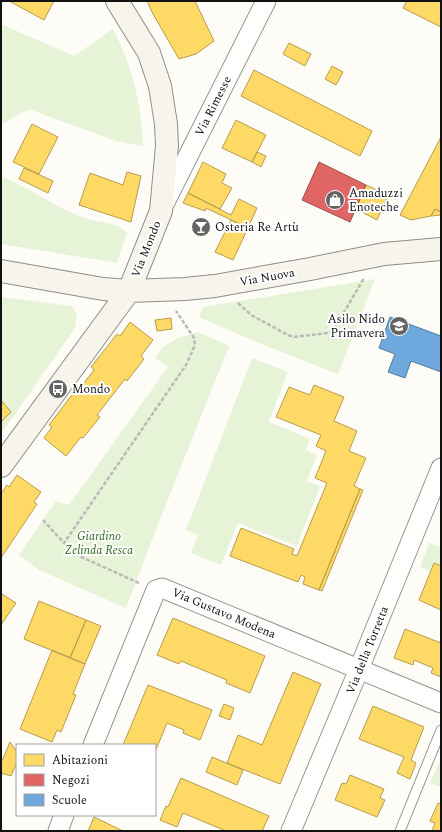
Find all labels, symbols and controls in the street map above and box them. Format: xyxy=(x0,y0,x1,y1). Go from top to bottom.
street label: Via Rimesse xyxy=(190,73,237,140)
place label: Amaduzzi Enoteche xyxy=(349,184,403,217)
shop icon: Amaduzzi Enoteche xyxy=(324,189,346,211)
bar icon: Osteria Re Artù xyxy=(190,216,212,238)
street label: Via Mondo xyxy=(126,218,166,280)
place label: Osteria Re Artù xyxy=(215,218,299,237)
street label: Via Nuova xyxy=(238,263,296,292)
place label: Asilo Nido Primavera xyxy=(328,310,385,343)
school or university icon: Asilo Nido Primavera xyxy=(388,315,410,337)
bus stop icon: Mondo xyxy=(47,378,69,400)
place label: Mondo xyxy=(72,380,110,399)
park label: Giardino Zelinda Resca xyxy=(65,527,133,560)
street label: Via Gustavo Modena xyxy=(169,583,279,644)
street label: Via della Torretta xyxy=(341,603,394,697)
legend xyxy=(16,744,156,816)
text: Abitazioni xyxy=(52,751,108,770)
text: Negozi xyxy=(52,771,90,790)
text: Scuole xyxy=(52,791,87,810)

